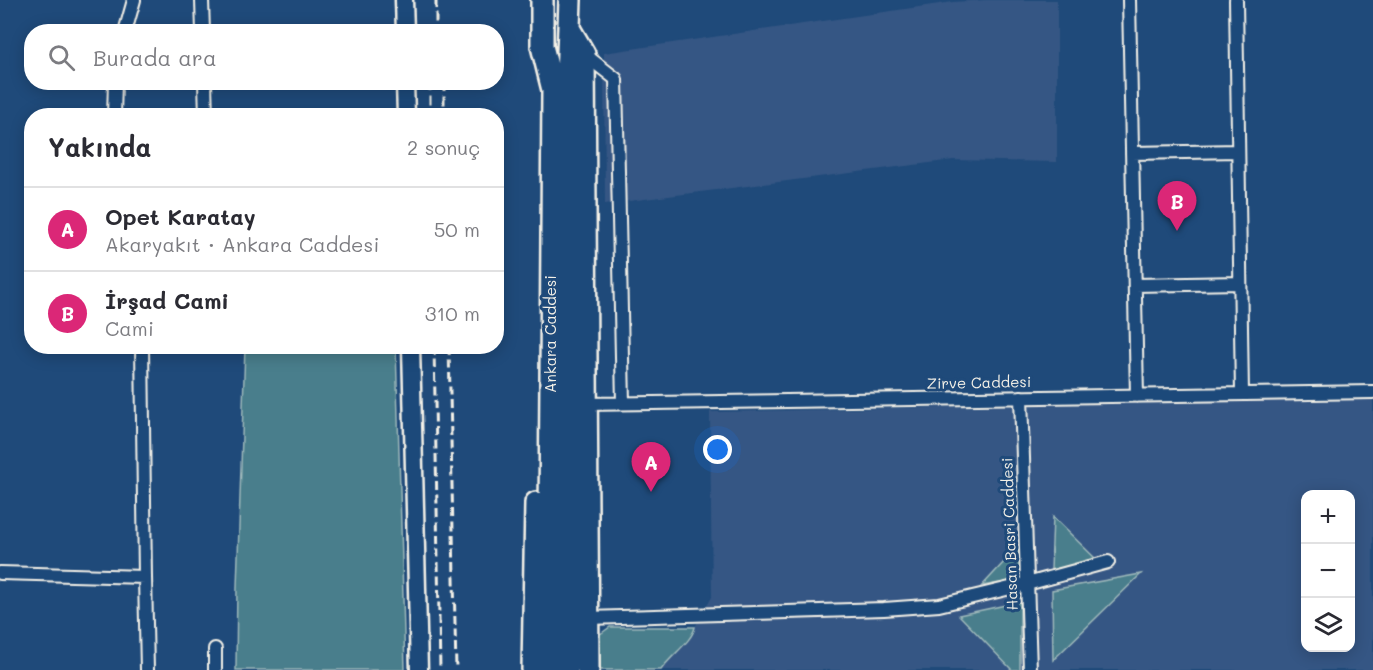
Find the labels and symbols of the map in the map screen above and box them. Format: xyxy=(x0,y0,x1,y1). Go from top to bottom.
pin: B xyxy=(1158,182,1196,231)
street label: Ankara Caddesi xyxy=(540,275,560,393)
street label: Zirve Caddesi xyxy=(927,371,1031,393)
your location xyxy=(703,435,732,464)
pin: A xyxy=(632,442,670,492)
street label: Hasan Basri Caddesi xyxy=(996,457,1022,611)

